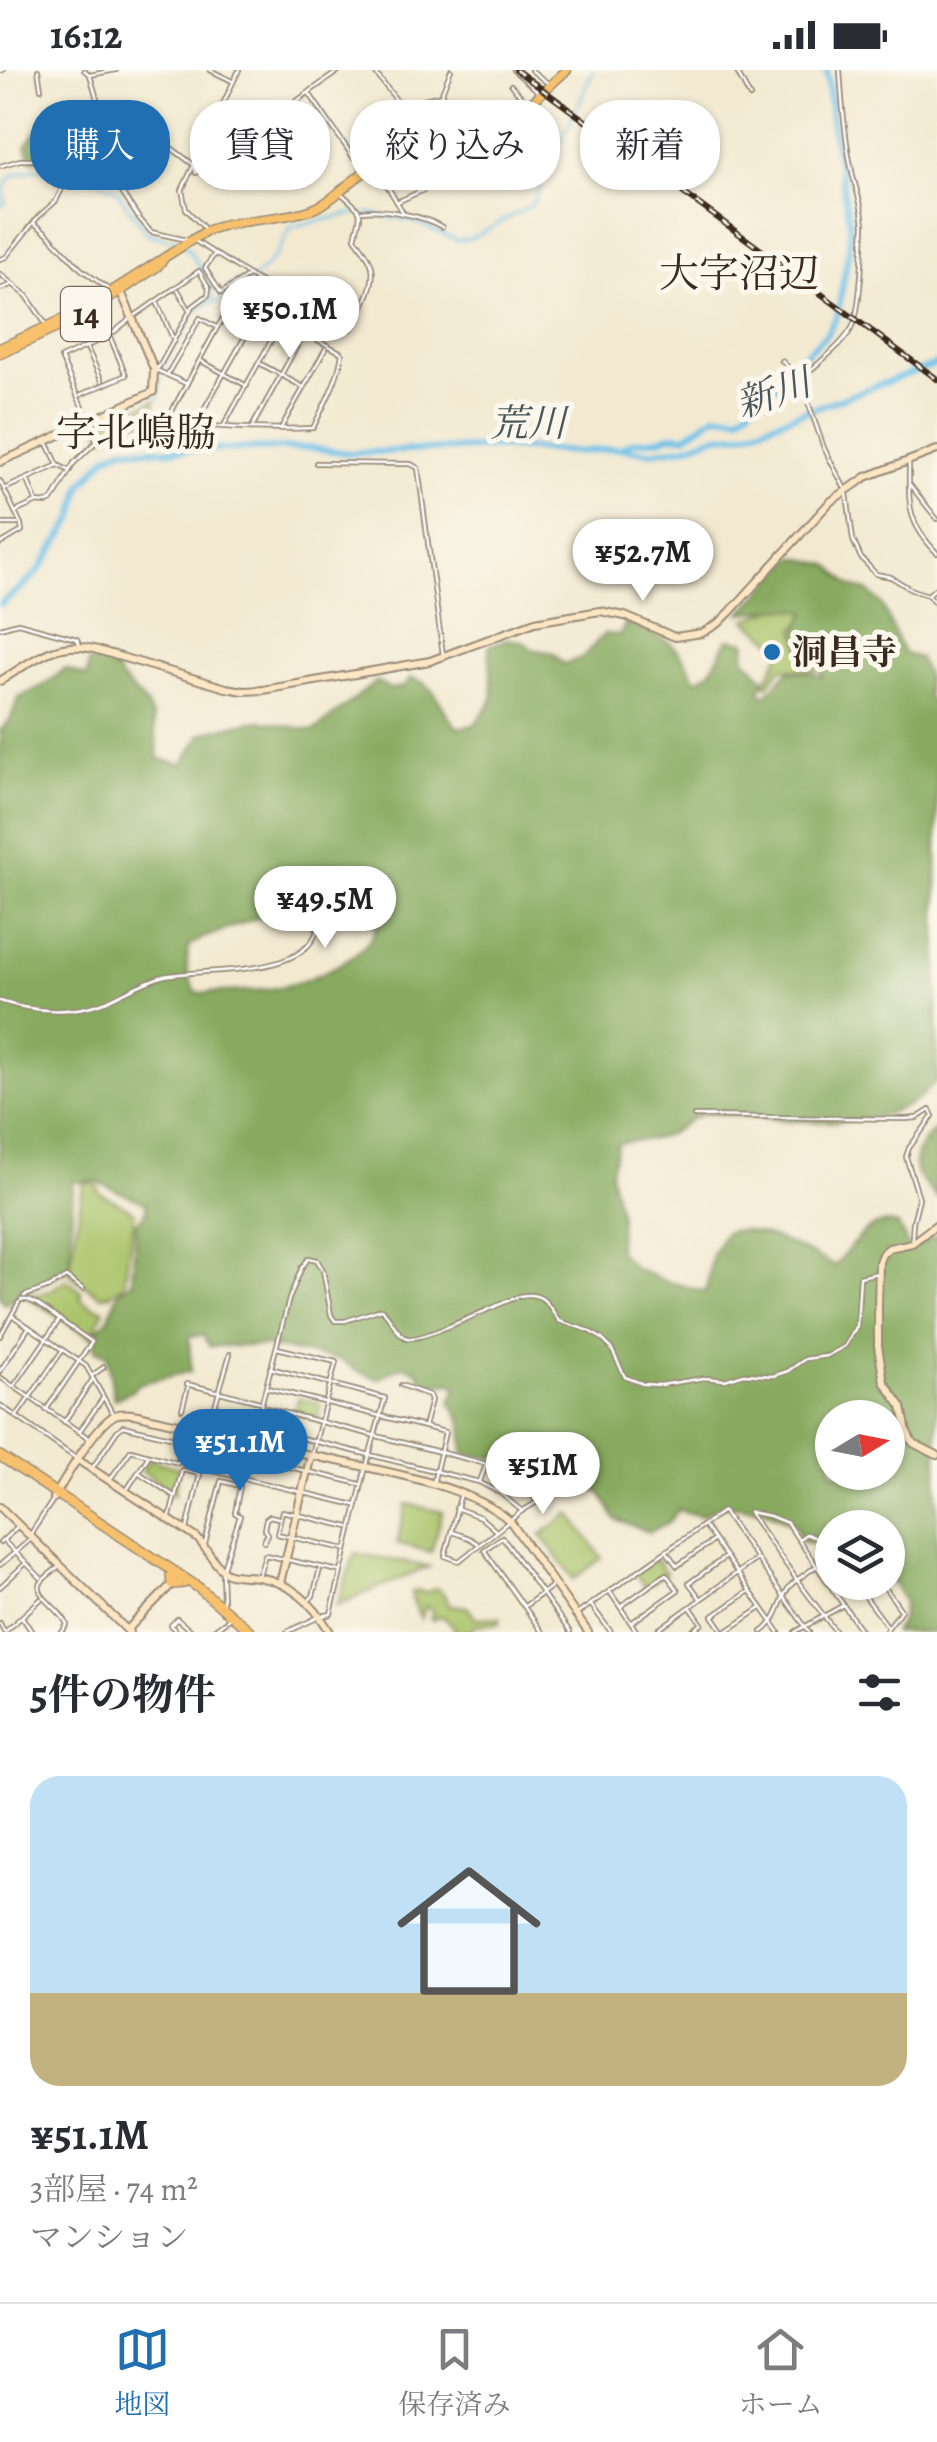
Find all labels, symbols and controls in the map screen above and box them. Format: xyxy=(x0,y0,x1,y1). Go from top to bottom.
text: 16:12 xyxy=(50,9,122,61)
chip: 購入 xyxy=(30,100,170,190)
chip: 賃貸 xyxy=(190,100,330,190)
chip: 絞り込み xyxy=(350,100,560,190)
chip: 新着 xyxy=(580,100,720,190)
district label: 大字沼辺 xyxy=(659,246,819,301)
pin: ¥50.1M xyxy=(209,276,371,361)
text: ¥50.1M xyxy=(242,286,338,330)
road number: 14 xyxy=(61,287,111,341)
water label: 新川 xyxy=(729,355,821,430)
water label: 荒川 xyxy=(490,397,570,449)
district label: 字北嶋脇 xyxy=(56,405,216,460)
pin: ¥52.7M xyxy=(562,519,724,604)
text: ¥52.7M xyxy=(595,529,691,573)
place label: 洞昌寺 xyxy=(792,628,897,676)
marker: 洞昌寺 xyxy=(761,641,783,663)
pin: ¥49.5M xyxy=(244,866,406,951)
text: ¥49.5M xyxy=(276,876,374,920)
north arrow xyxy=(815,1400,905,1490)
map controls xyxy=(815,1400,905,1600)
pin: ¥51.1M xyxy=(159,1409,321,1494)
text: ¥51.1M xyxy=(195,1419,285,1463)
pin: ¥51M xyxy=(484,1432,602,1517)
text: ¥51M xyxy=(508,1442,578,1486)
button: layers xyxy=(815,1510,905,1600)
icon: filters xyxy=(852,1665,907,1720)
text: 5件の物件 xyxy=(30,1666,216,1723)
icon: home xyxy=(379,1841,559,2021)
text: ¥51.1M xyxy=(30,2106,149,2163)
text: 3部屋 · 74 m² xyxy=(30,2167,198,2211)
text: マンション xyxy=(30,2215,189,2259)
tab: 地図 xyxy=(114,2322,170,2424)
tab: 保存済み xyxy=(398,2322,511,2424)
tab: ホーム xyxy=(739,2322,823,2424)

